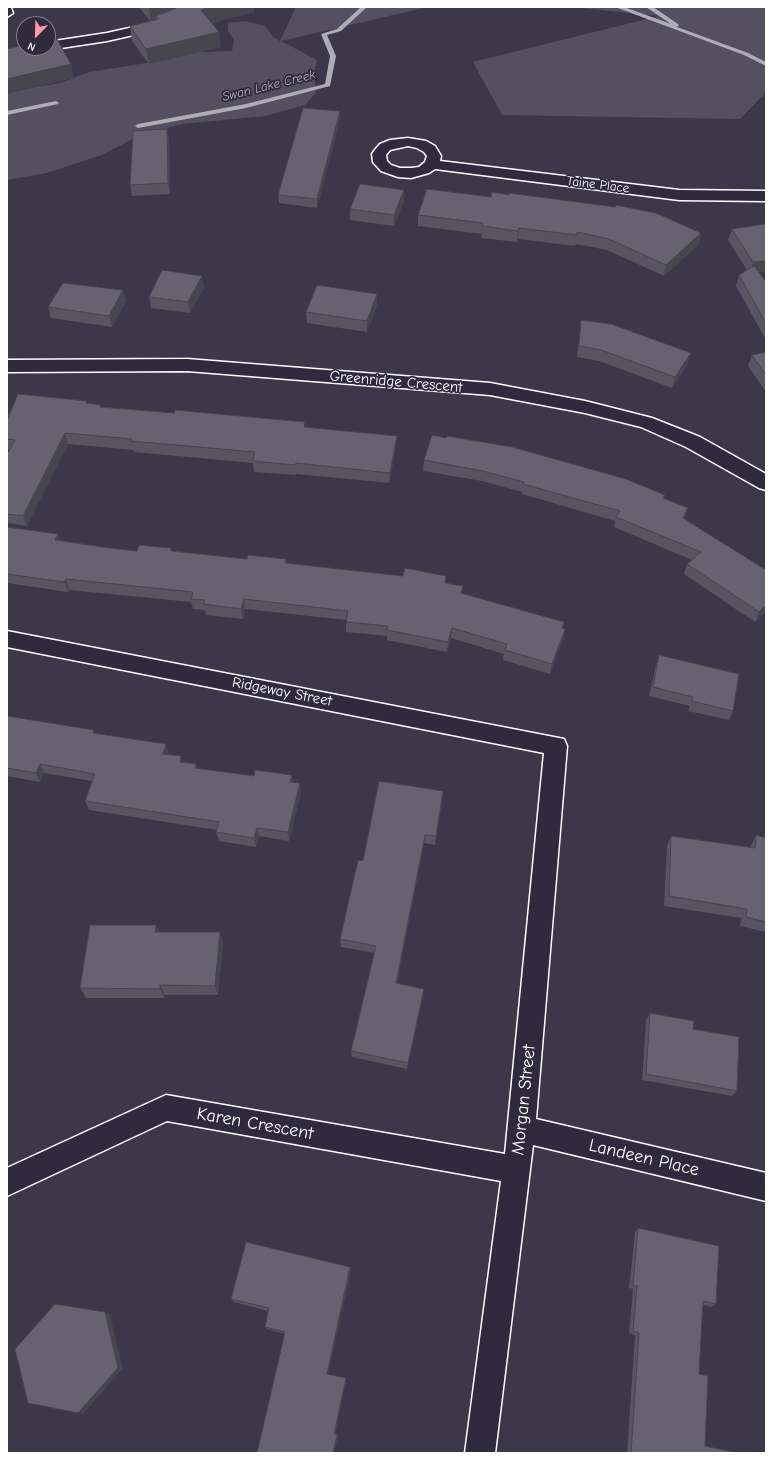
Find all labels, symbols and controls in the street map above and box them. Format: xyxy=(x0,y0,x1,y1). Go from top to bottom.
north arrow xyxy=(16,16,56,56)
text: N xyxy=(26,39,37,54)
water label: Swan Lake Creek xyxy=(221,67,317,105)
street label: Taine Place xyxy=(566,173,630,197)
street label: Greenridge Crescent xyxy=(329,367,463,397)
street label: Ridgeway Street xyxy=(230,673,334,711)
street label: Morgan Street xyxy=(507,1044,541,1156)
street label: Karen Crescent xyxy=(195,1103,315,1145)
street label: Landeen Place xyxy=(587,1135,701,1181)

